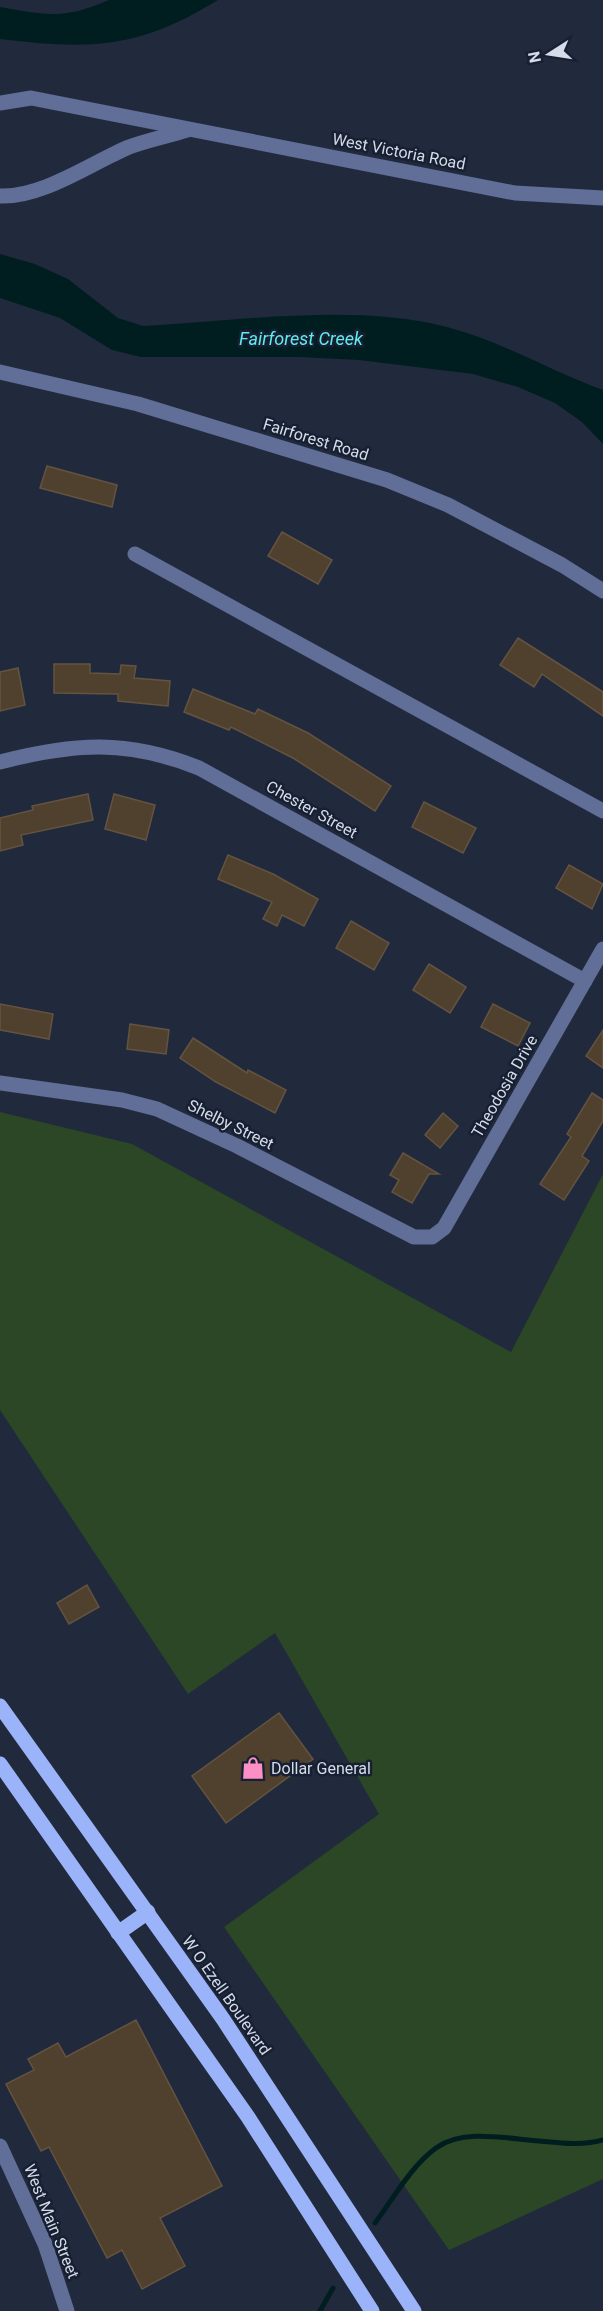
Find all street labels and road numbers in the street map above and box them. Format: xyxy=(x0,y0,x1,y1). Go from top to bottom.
street label: West Victoria Road xyxy=(331,129,467,174)
street label: Fairforest Road xyxy=(261,414,371,465)
street label: Chester Street xyxy=(263,777,361,842)
street label: Theodosia Drive xyxy=(467,1032,541,1141)
street label: Shelby Street xyxy=(185,1095,277,1153)
street label: W O Ezell Boulevard xyxy=(178,1932,275,2059)
street label: West Main Street xyxy=(20,2161,83,2281)

